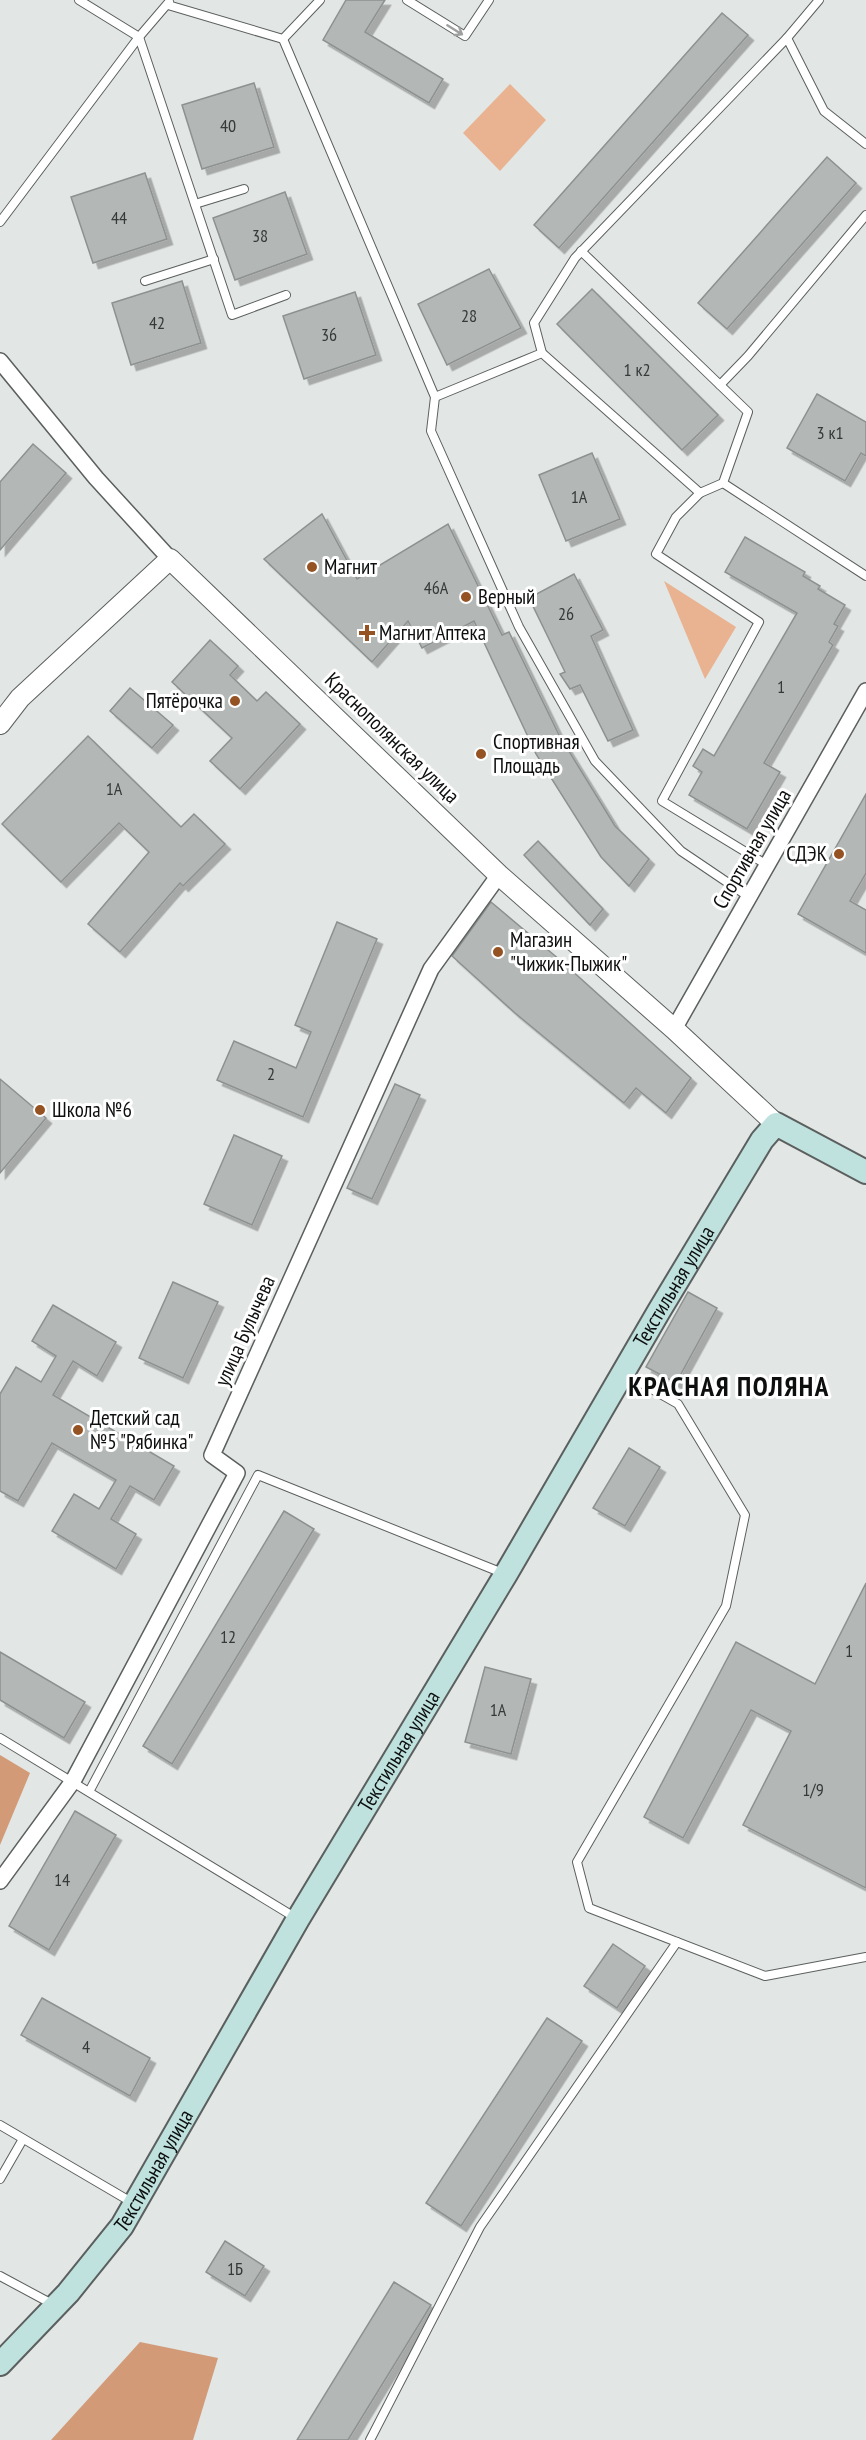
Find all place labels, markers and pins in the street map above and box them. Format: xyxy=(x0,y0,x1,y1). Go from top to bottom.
place label: Магнит xyxy=(324,553,377,580)
marker: Магнит xyxy=(305,560,319,574)
place label: Верный xyxy=(478,583,535,610)
marker: Верный xyxy=(459,590,473,604)
place label: Магнит Аптека xyxy=(379,619,486,646)
marker: Магнит Аптека xyxy=(360,626,374,640)
place label: Пятёрочка xyxy=(146,687,223,714)
marker: Пятёрочка xyxy=(228,694,242,708)
place label: Спортивная Площадь xyxy=(493,728,580,779)
marker: Спортивная Площадь xyxy=(474,747,488,761)
place label: СДЭК xyxy=(786,840,827,867)
marker: СДЭК xyxy=(832,847,846,861)
place label: Магазин "Чижик-Пыжик" xyxy=(510,926,627,977)
marker: Магазин "Чижик-Пыжик" xyxy=(491,945,505,959)
place label: Школа №6 xyxy=(52,1096,132,1123)
marker: Школа №6 xyxy=(33,1103,47,1117)
place label: Детский сад №5 "Рябинка" xyxy=(90,1404,194,1455)
marker: Детский сад №5 "Рябинка" xyxy=(71,1423,85,1437)

